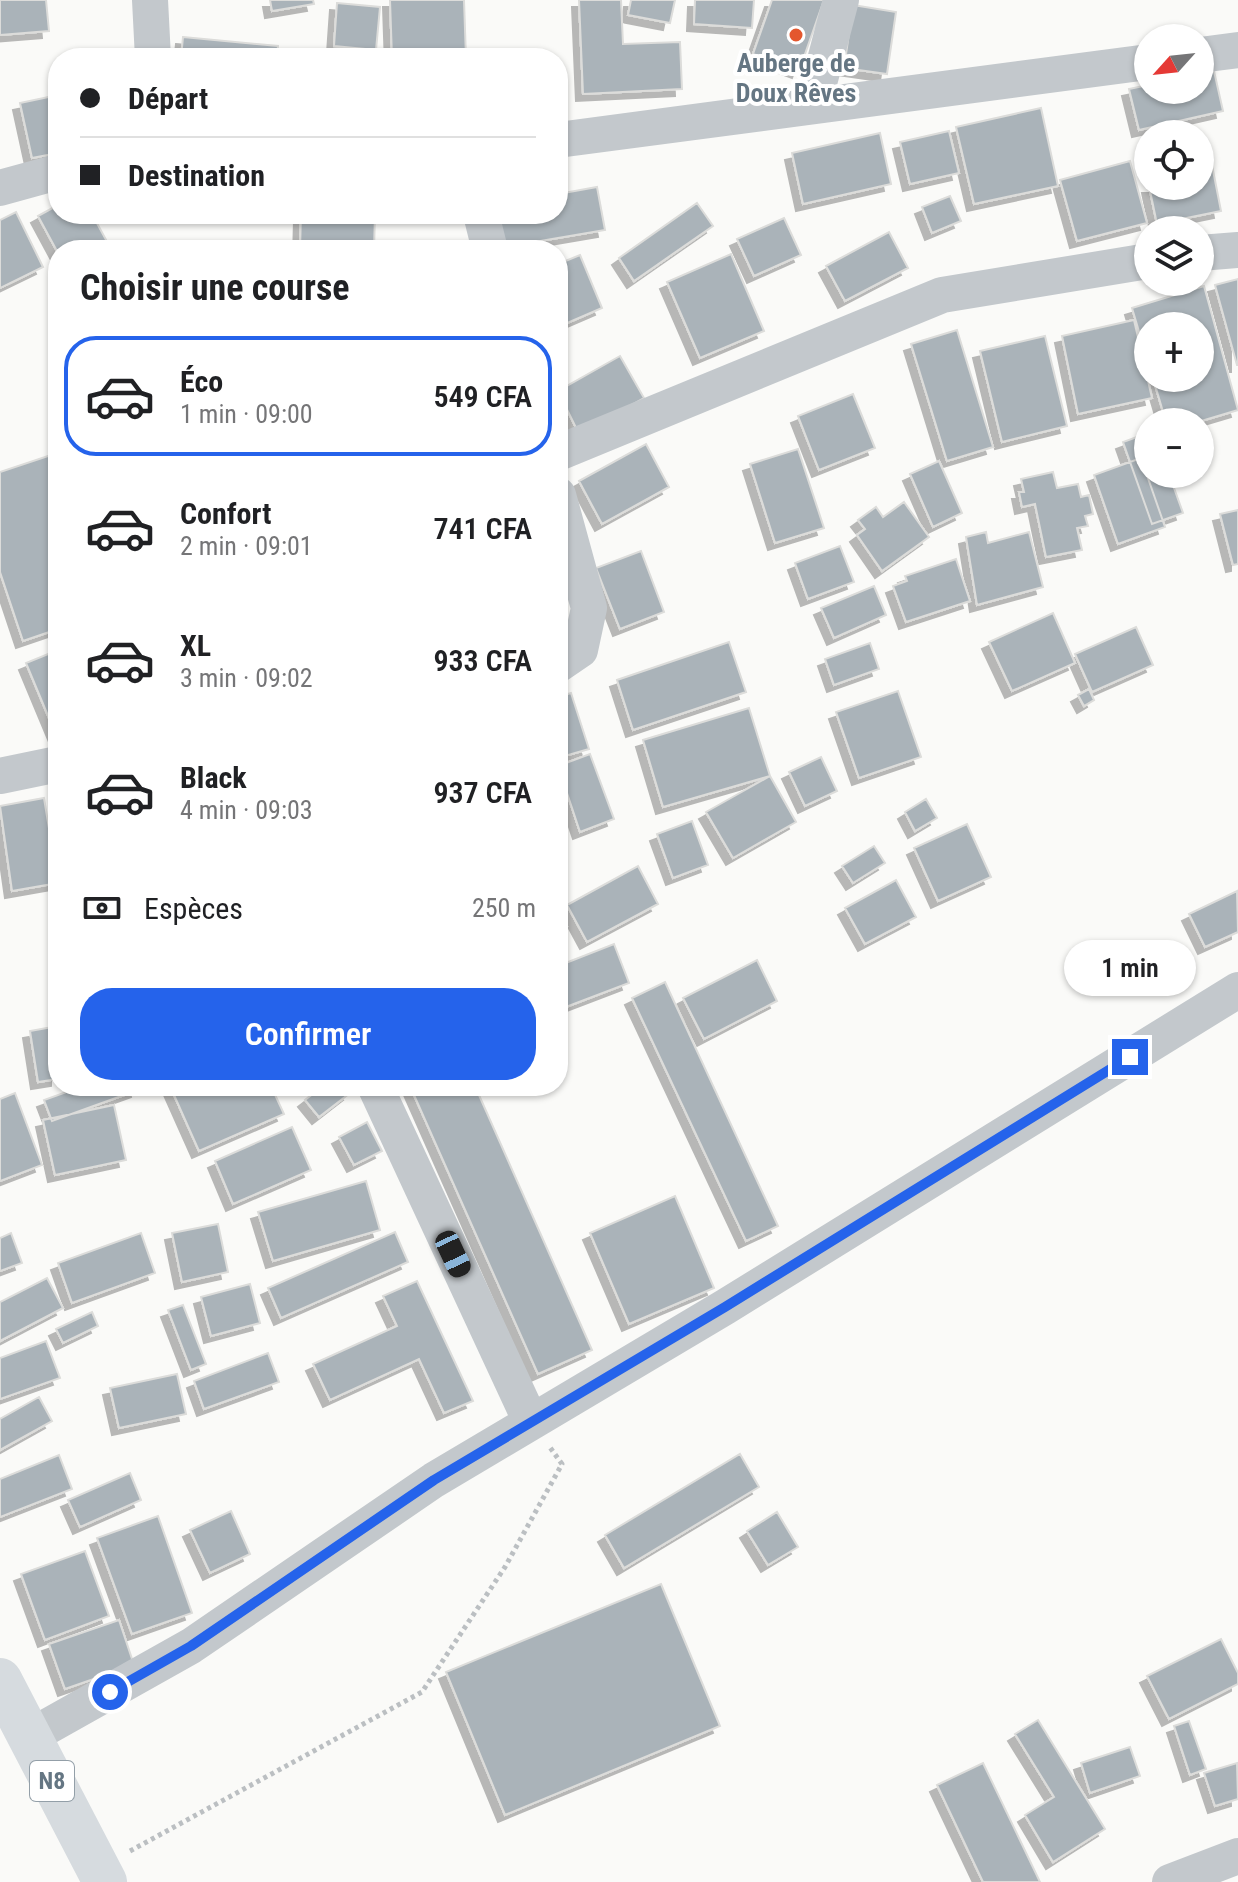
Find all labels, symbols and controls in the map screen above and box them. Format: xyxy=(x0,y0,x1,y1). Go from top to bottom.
north arrow xyxy=(1134,24,1214,104)
map controls xyxy=(1134,24,1214,488)
marker: Auberge de Doux Rêves xyxy=(787,26,805,44)
place label: Auberge de Doux Rêves xyxy=(736,48,856,108)
text: Départ xyxy=(128,81,208,116)
button: locate xyxy=(1134,120,1214,200)
text: Destination xyxy=(128,158,265,193)
button: layers xyxy=(1134,216,1214,296)
text: Choisir une course xyxy=(80,267,349,309)
button: + xyxy=(1134,312,1214,392)
icon: car xyxy=(84,360,156,432)
text: Éco xyxy=(180,364,223,399)
text: 549 CFA xyxy=(433,379,532,414)
text: 1 min · 09:00 xyxy=(180,399,313,429)
button: − xyxy=(1134,408,1214,488)
icon: car xyxy=(84,492,156,564)
text: Confort xyxy=(180,496,271,531)
text: 741 CFA xyxy=(433,511,532,546)
text: 2 min · 09:01 xyxy=(180,531,313,561)
icon: car xyxy=(84,624,156,696)
text: XL xyxy=(180,628,211,663)
text: 933 CFA xyxy=(433,643,532,678)
text: 3 min · 09:02 xyxy=(180,663,313,693)
icon: car xyxy=(84,756,156,828)
text: Black xyxy=(180,760,247,795)
text: 937 CFA xyxy=(433,775,532,810)
text: 4 min · 09:03 xyxy=(180,795,313,825)
icon: cash xyxy=(80,886,124,930)
text: Espèces xyxy=(144,891,243,926)
text: 250 m xyxy=(472,893,536,923)
callout: 1 min xyxy=(1064,941,1196,997)
text: 1 min xyxy=(1101,953,1159,983)
button: Confirmer xyxy=(80,988,536,1080)
route end xyxy=(1112,1039,1148,1075)
car xyxy=(432,1227,474,1281)
route start xyxy=(92,1674,128,1710)
road number: N8 xyxy=(30,1761,74,1801)

